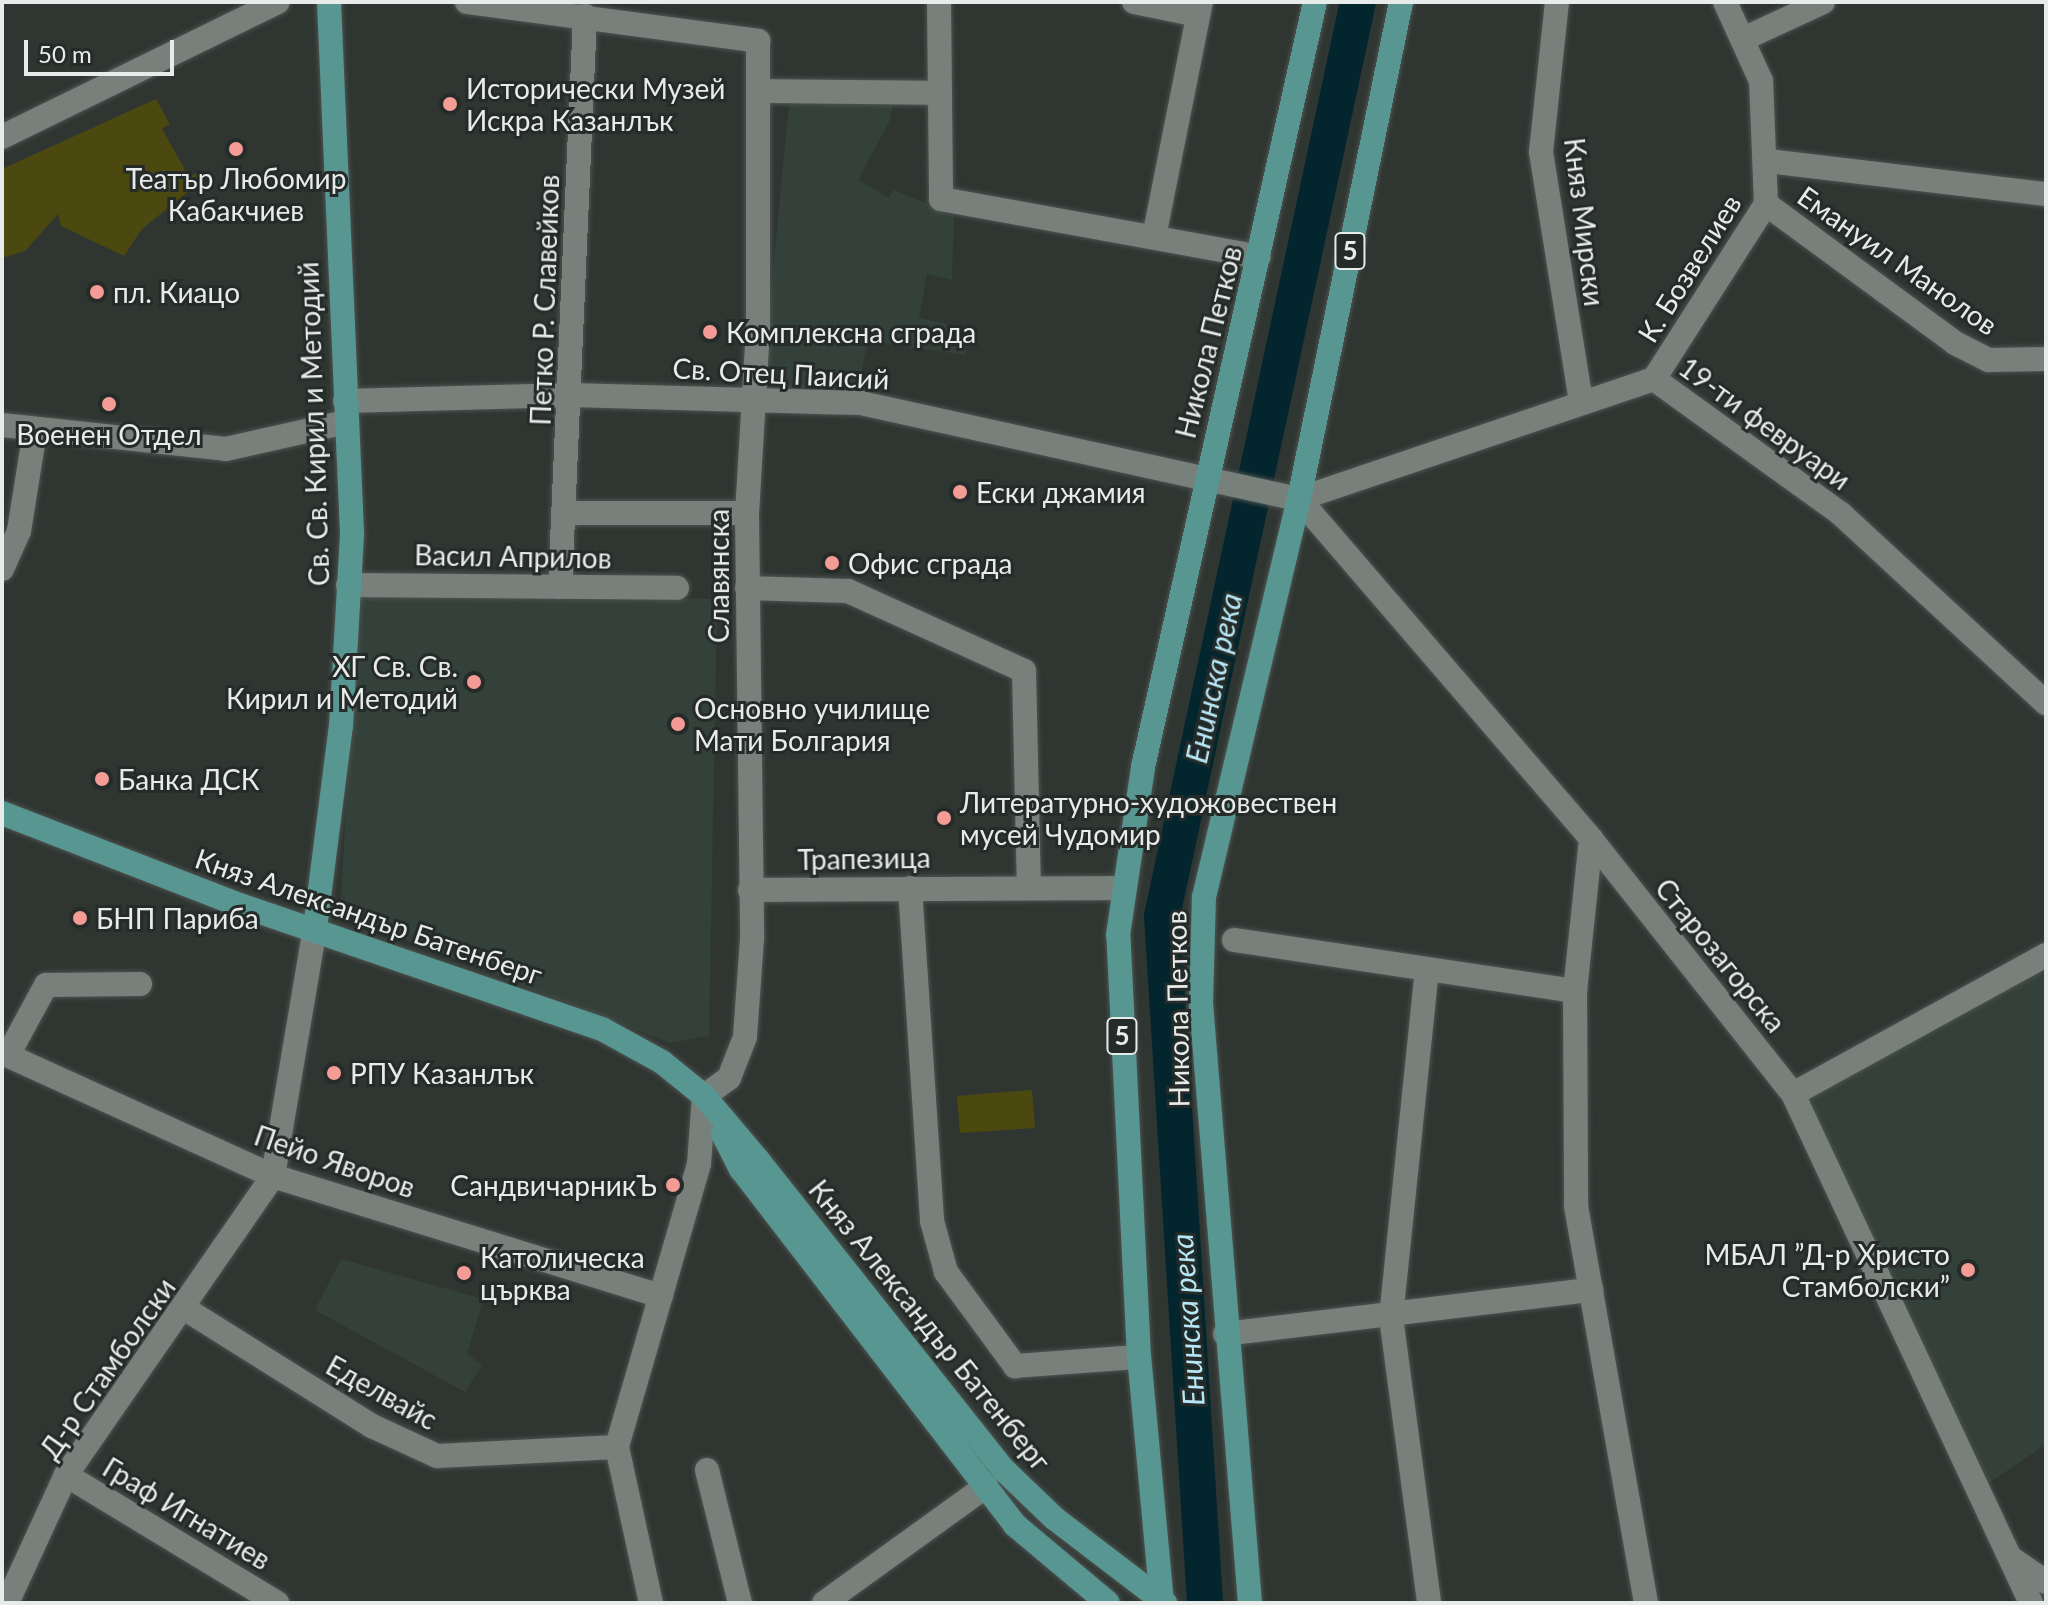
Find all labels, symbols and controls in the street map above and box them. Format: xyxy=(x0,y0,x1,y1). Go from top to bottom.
scale bar xyxy=(28,24,178,74)
text: 50 m xyxy=(38,39,92,68)
place label: Исторически Музей Искра Казанлък xyxy=(466,71,725,137)
marker: Исторически Музей Искра Казанлък xyxy=(441,95,459,113)
street label: Княз Мирски xyxy=(1558,136,1612,308)
marker: Театър Любомир Кабакчиев xyxy=(227,140,245,158)
place label: Театър Любомир Кабакчиев xyxy=(126,161,346,227)
street label: Петко Р. Славейков xyxy=(523,174,565,426)
street label: Емануил Манолов xyxy=(1792,179,2004,341)
street label: К. Бозвелиев xyxy=(1630,188,1748,348)
road number: 5 xyxy=(1334,229,1366,273)
street label: Никола Петков xyxy=(1168,242,1248,442)
street label: Св. Св. Кирил и Методий xyxy=(291,261,335,587)
place label: пл. Киацо xyxy=(113,275,240,309)
marker: пл. Киацо xyxy=(88,283,106,301)
place label: Комплексна сграда xyxy=(726,315,976,349)
marker: Комплексна сграда xyxy=(701,323,719,341)
street label: 19-ти февруари xyxy=(1673,350,1857,496)
street label: Св. Отец Паисий xyxy=(672,351,890,395)
marker: Военен Отдел xyxy=(100,395,118,413)
place label: Военен Отдел xyxy=(16,417,202,451)
place label: Ески джамия xyxy=(976,475,1146,509)
marker: Ески джамия xyxy=(951,483,969,501)
street label: Славянска xyxy=(701,509,735,643)
street label: Васил Априлов xyxy=(414,537,612,575)
place label: Офис сграда xyxy=(848,546,1012,580)
marker: Офис сграда xyxy=(823,554,841,572)
water label: Енинска река xyxy=(1177,590,1249,766)
place label: ХГ Св. Св. Кирил и Методий xyxy=(226,649,458,715)
marker: ХГ Св. Св. Кирил и Методий xyxy=(465,673,483,691)
place label: Основно училище Мати Болгария xyxy=(694,691,930,757)
marker: Основно училище Мати Болгария xyxy=(669,715,687,733)
place label: Банка ДСК xyxy=(118,762,260,796)
marker: Банка ДСК xyxy=(93,770,111,788)
place label: Литературно-художовествен мусей Чудомир xyxy=(960,785,1337,851)
marker: Литературно-художовествен мусей Чудомир xyxy=(935,809,953,827)
street label: Трапезица xyxy=(797,840,931,876)
street label: Княз Александър Батенберг xyxy=(191,841,547,991)
street label: Старозагорска xyxy=(1649,871,1793,1039)
place label: БНП Париба xyxy=(96,901,259,935)
marker: БНП Париба xyxy=(71,909,89,927)
street label: Никола Петков xyxy=(1158,910,1196,1108)
road number: 5 xyxy=(1106,1014,1138,1058)
place label: РПУ Казанлък xyxy=(350,1056,534,1090)
marker: РПУ Казанлък xyxy=(325,1064,343,1082)
street label: Пейо Яворов xyxy=(250,1118,420,1204)
place label: СандвичарникЪ xyxy=(450,1168,657,1202)
street label: Княз Александър Батенберг xyxy=(802,1173,1058,1477)
marker: СандвичарникЪ xyxy=(664,1176,682,1194)
water label: Енинска река xyxy=(1163,1233,1211,1407)
place label: МБАЛ ”Д-р Христо Стамболски” xyxy=(1704,1237,1950,1303)
place label: Католическа църква xyxy=(480,1240,645,1306)
marker: МБАЛ ”Д-р Христо Стамболски” xyxy=(1957,1259,1979,1281)
marker: Католическа църква xyxy=(455,1264,473,1282)
street label: Д-р Стамболски xyxy=(32,1271,182,1465)
street label: Еделвайс xyxy=(321,1348,443,1436)
street label: Граф Игнатиев xyxy=(97,1450,277,1576)

